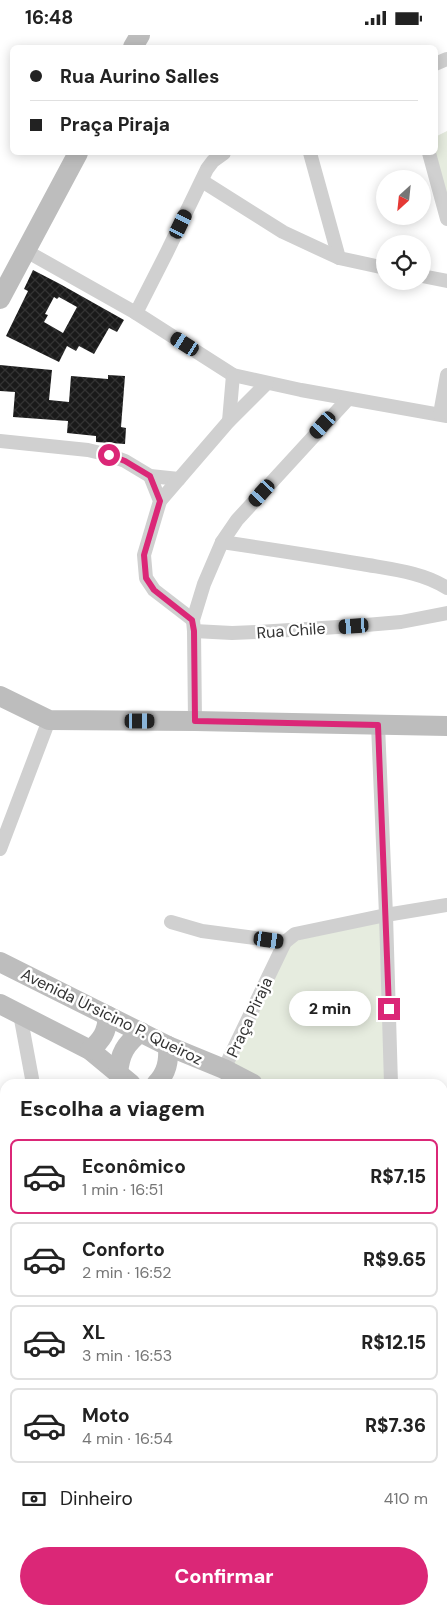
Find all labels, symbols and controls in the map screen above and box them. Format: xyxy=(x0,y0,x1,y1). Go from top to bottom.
text: 16:48 xyxy=(25,5,73,30)
text: Rua Aurino Salles xyxy=(60,64,219,89)
text: Praça Piraja xyxy=(60,112,170,137)
north arrow xyxy=(376,170,431,225)
map controls xyxy=(376,170,431,290)
car xyxy=(167,207,194,241)
button: locate xyxy=(376,235,431,290)
car xyxy=(168,330,201,358)
car xyxy=(307,409,338,441)
route start xyxy=(98,444,120,466)
car xyxy=(246,477,277,509)
car xyxy=(338,617,369,635)
street label: Rua Chile xyxy=(256,618,326,643)
car xyxy=(125,714,155,729)
car xyxy=(253,930,284,950)
street label: Avenida Ursicino P. Queiroz xyxy=(17,963,206,1070)
street label: Praça Piraja xyxy=(222,974,277,1061)
callout: 2 min xyxy=(289,991,372,1027)
text: 2 min xyxy=(309,998,351,1019)
route end xyxy=(378,998,400,1020)
text: Escolha a viagem xyxy=(20,1094,205,1123)
icon: car xyxy=(22,1154,67,1199)
text: Econômico xyxy=(82,1154,186,1179)
text: R$7.15 xyxy=(370,1164,426,1189)
text: 1 min · 16:51 xyxy=(82,1179,163,1200)
icon: car xyxy=(22,1237,67,1282)
text: Conforto xyxy=(82,1237,165,1262)
text: R$9.65 xyxy=(363,1247,426,1272)
text: 2 min · 16:52 xyxy=(82,1262,171,1283)
icon: car xyxy=(22,1320,67,1365)
text: XL xyxy=(82,1320,105,1345)
text: R$12.15 xyxy=(361,1330,426,1355)
text: 3 min · 16:53 xyxy=(82,1345,172,1366)
icon: car xyxy=(22,1403,67,1448)
text: Moto xyxy=(82,1403,130,1428)
text: R$7.36 xyxy=(365,1413,426,1438)
text: 4 min · 16:54 xyxy=(82,1428,173,1449)
icon: cash xyxy=(20,1485,48,1513)
text: Dinheiro xyxy=(60,1486,133,1511)
text: 410 m xyxy=(384,1488,428,1509)
button: Confirmar xyxy=(20,1547,428,1605)

